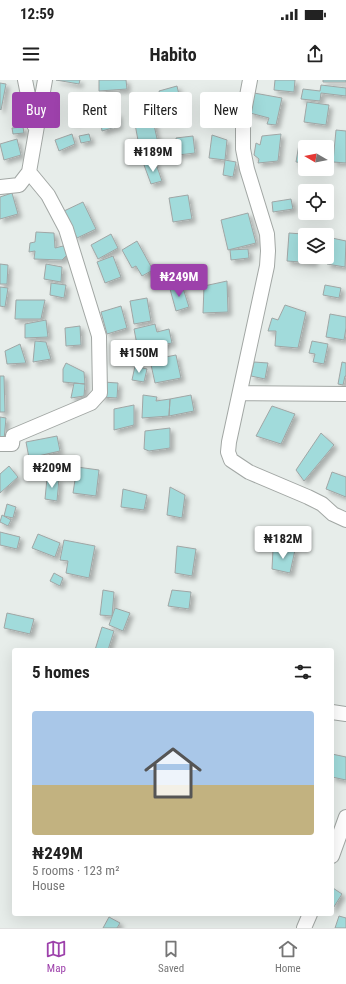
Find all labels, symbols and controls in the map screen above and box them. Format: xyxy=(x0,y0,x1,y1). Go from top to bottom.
text: 12:59 xyxy=(20,5,54,23)
icon: menu xyxy=(20,43,42,65)
icon: share xyxy=(304,43,326,65)
text: Habito xyxy=(149,44,197,65)
chip: Buy xyxy=(12,92,60,128)
chip: Rent xyxy=(68,92,121,128)
chip: Filters xyxy=(129,92,192,128)
chip: New xyxy=(200,92,252,128)
pin: ₦189M xyxy=(125,139,181,173)
north arrow xyxy=(298,140,334,176)
map controls xyxy=(298,140,334,264)
text: ₦189M xyxy=(134,144,172,159)
button: locate xyxy=(298,184,334,220)
button: layers xyxy=(298,228,334,264)
pin: ₦249M xyxy=(151,264,207,298)
text: ₦249M xyxy=(160,269,198,284)
pin: ₦150M xyxy=(111,340,167,374)
text: ₦150M xyxy=(120,345,158,360)
pin: ₦209M xyxy=(24,455,80,489)
text: ₦209M xyxy=(33,460,71,475)
pin: ₦182M xyxy=(255,526,311,560)
text: ₦182M xyxy=(264,531,302,546)
icon: filters xyxy=(292,661,314,683)
text: 5 homes xyxy=(32,662,90,682)
icon: home xyxy=(137,737,209,809)
text: ₦249M xyxy=(32,843,83,863)
text: 5 rooms · 123 m² xyxy=(32,863,119,878)
text: House xyxy=(32,878,65,893)
tab: Map xyxy=(45,938,67,975)
tab: Saved xyxy=(158,938,184,975)
tab: Home xyxy=(275,938,301,975)

